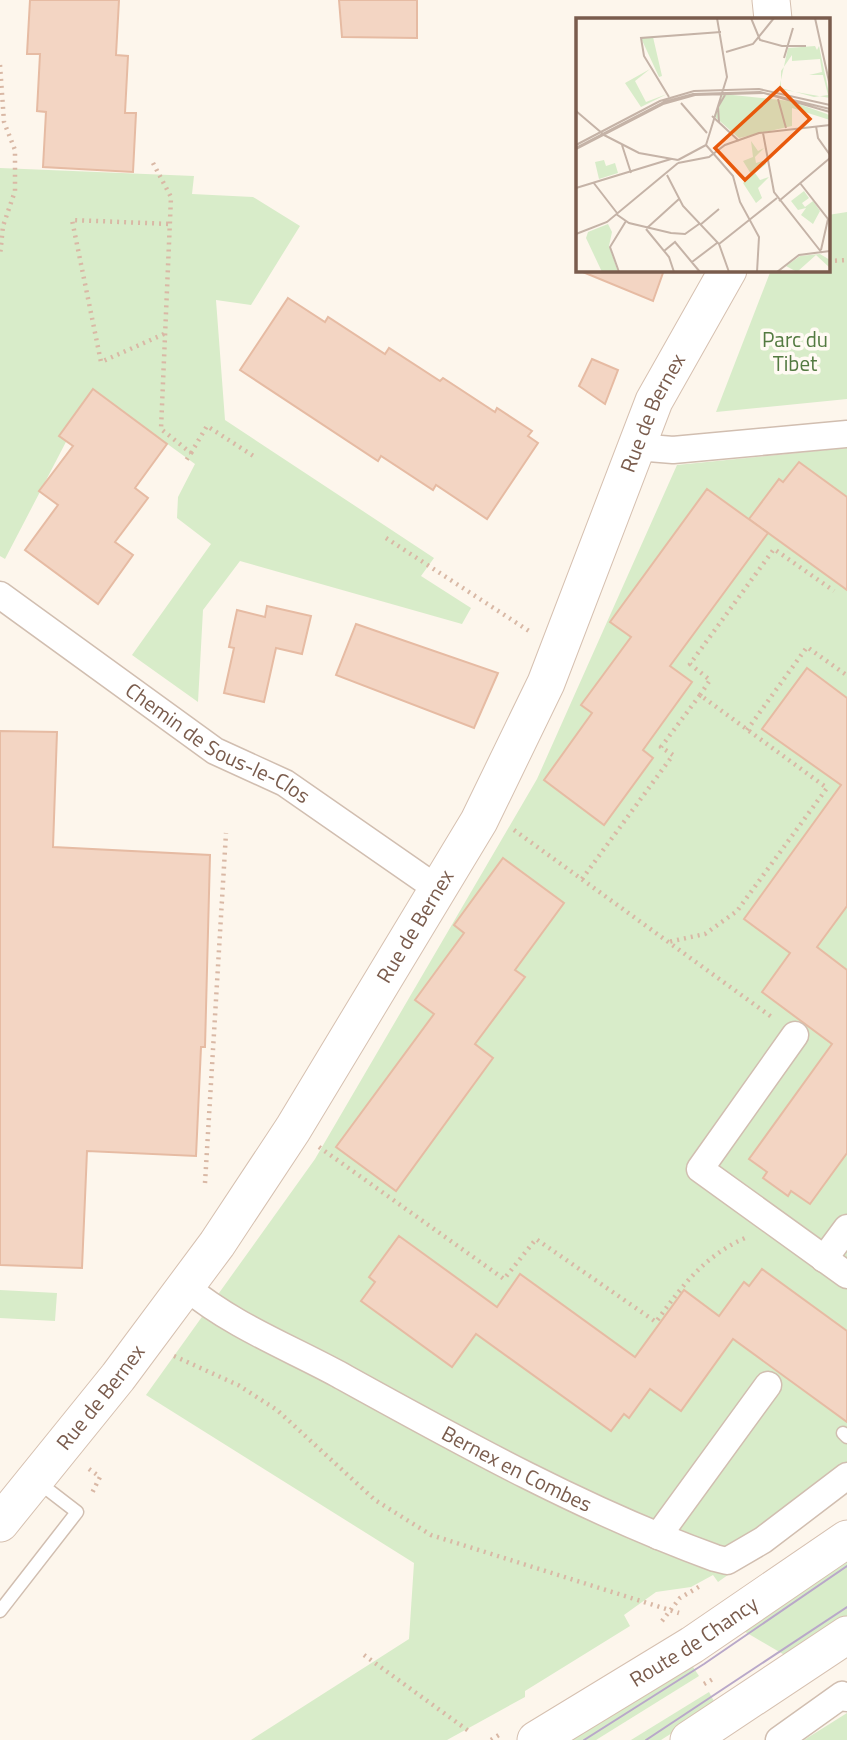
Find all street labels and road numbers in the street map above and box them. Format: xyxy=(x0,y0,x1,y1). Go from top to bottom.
street label: Rue de Bernex xyxy=(611,347,693,477)
street label: Chemin de Sous-le-Clos xyxy=(119,674,317,811)
street label: Rue de Bernex xyxy=(368,863,461,989)
street label: Rue de Bernex xyxy=(48,1337,153,1457)
street label: Bernex en Combes xyxy=(436,1417,597,1520)
street label: Route de Chancy xyxy=(623,1587,764,1695)

